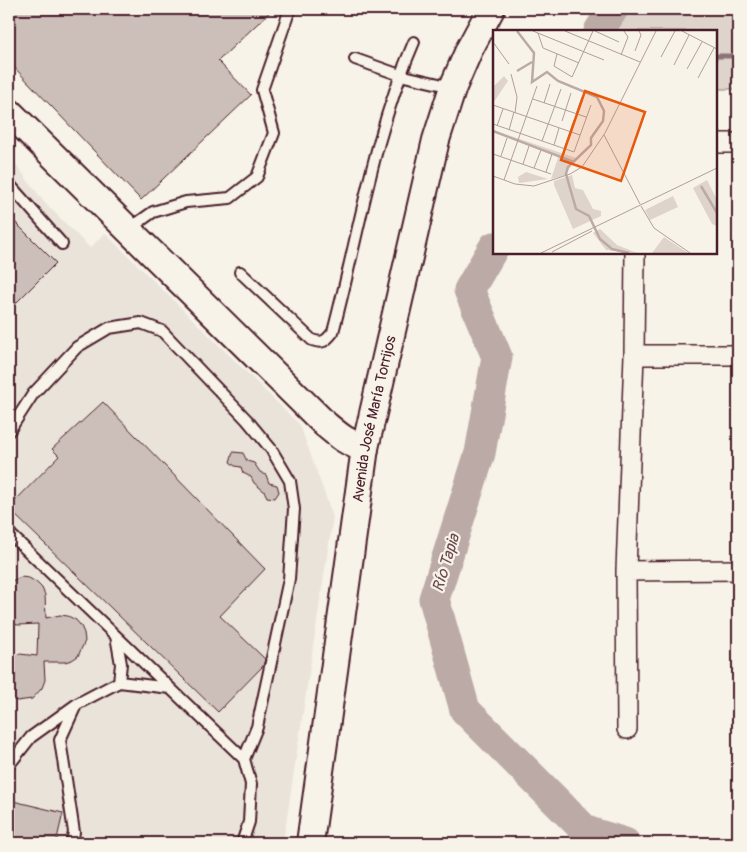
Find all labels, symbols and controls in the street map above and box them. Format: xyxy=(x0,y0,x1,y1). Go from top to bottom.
inset map xyxy=(493,30,717,254)
street label: Avenida José María Torrijos xyxy=(348,333,400,504)
water label: Río Tapia xyxy=(428,530,465,594)

